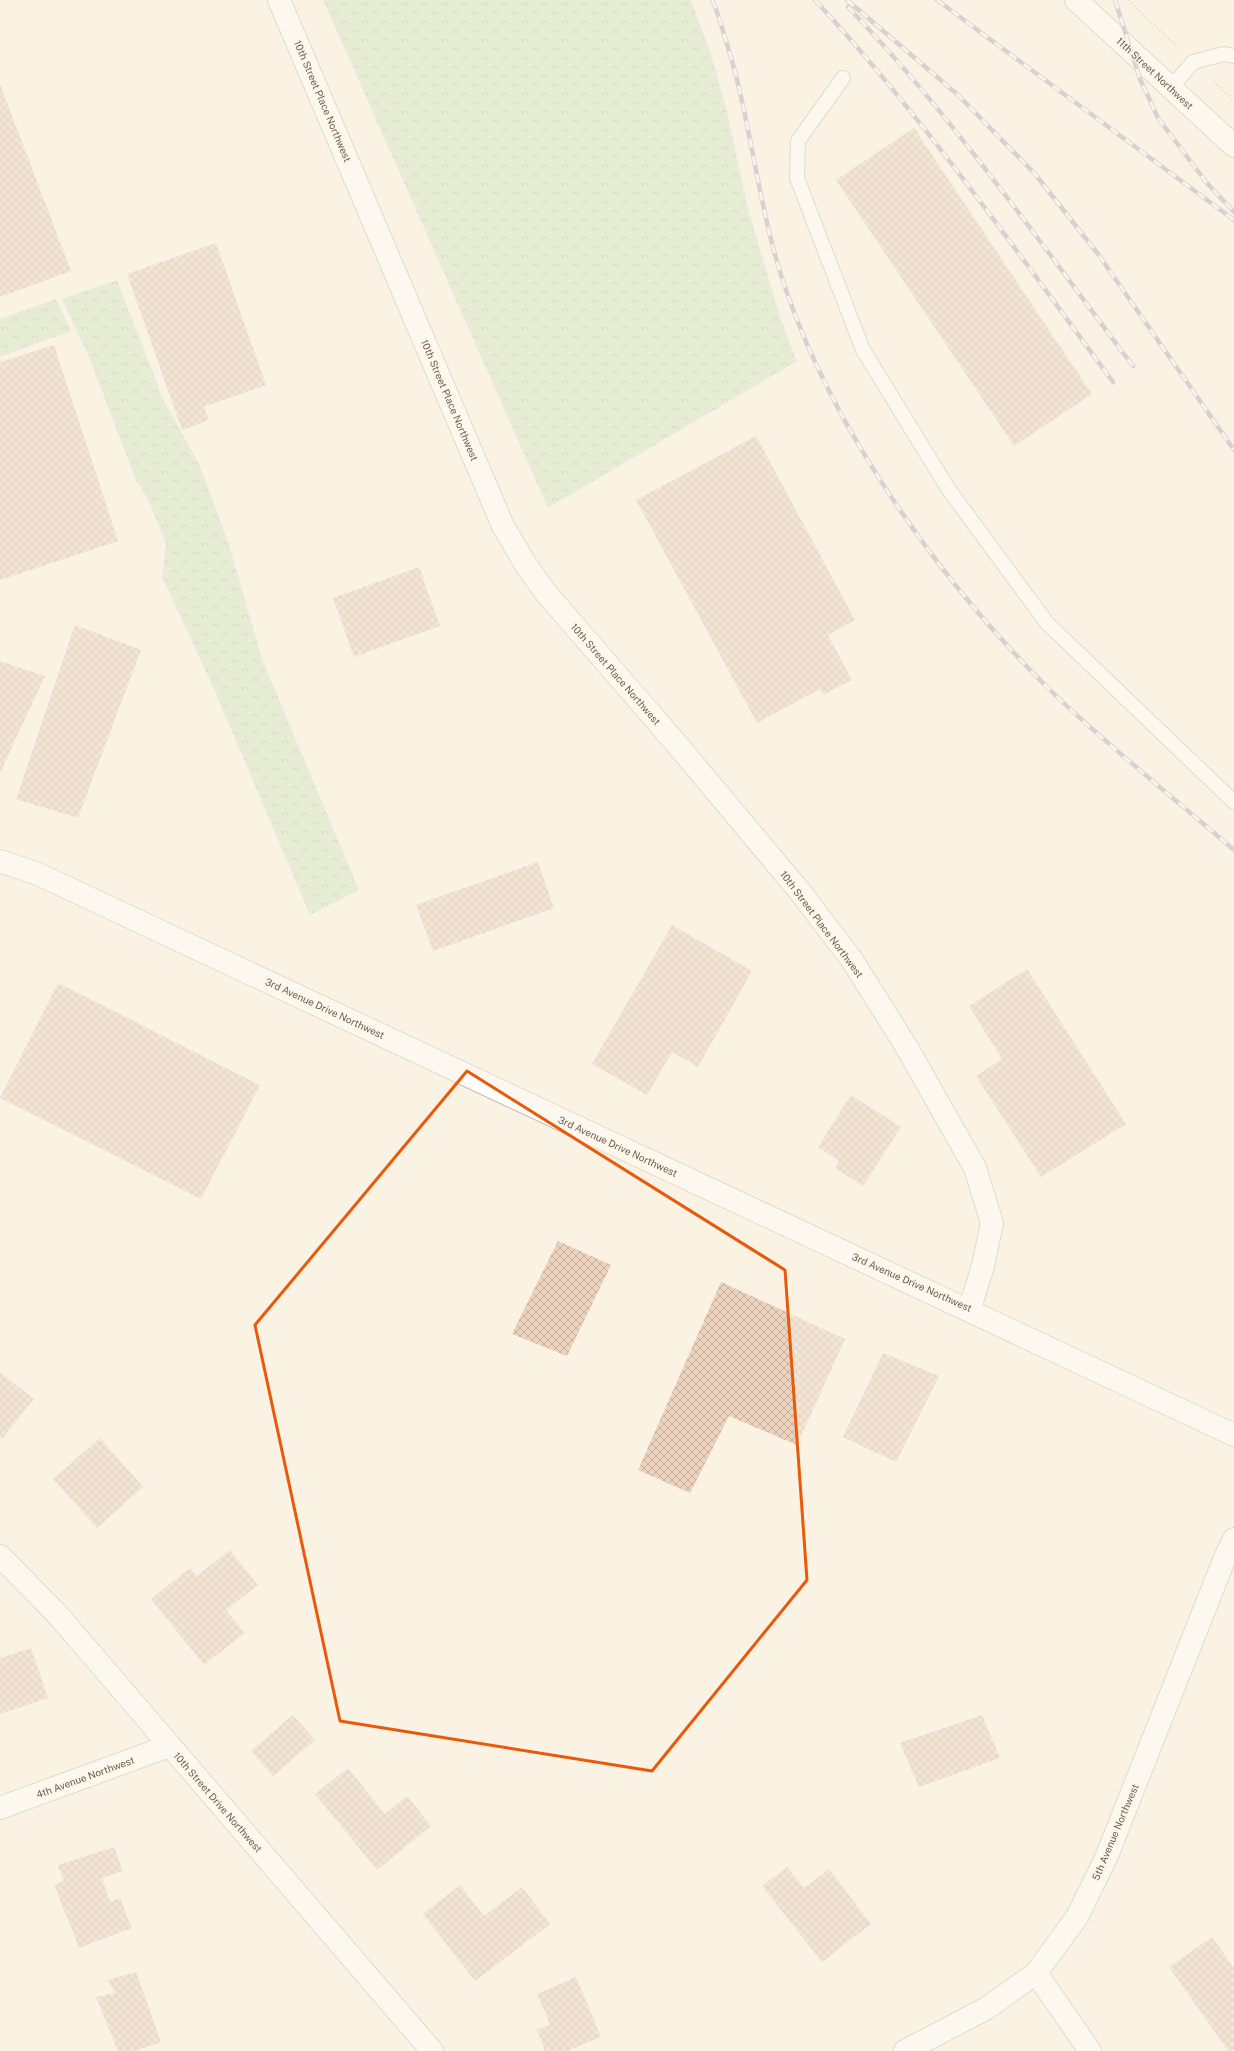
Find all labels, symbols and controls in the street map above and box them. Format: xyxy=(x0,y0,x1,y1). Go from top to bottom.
street label: 11th Street Northwest xyxy=(1114,34,1196,112)
street label: 10th Street Place Northwest xyxy=(292,38,354,164)
street label: 10th Street Place Northwest xyxy=(419,337,481,463)
street label: 10th Street Place Northwest xyxy=(569,621,663,727)
street label: 10th Street Place Northwest xyxy=(778,868,866,980)
street label: 3rd Avenue Drive Northwest xyxy=(264,975,387,1041)
street label: 3rd Avenue Drive Northwest xyxy=(557,1113,680,1179)
street label: 3rd Avenue Drive Northwest xyxy=(850,1250,974,1314)
street label: 10th Street Drive Northwest xyxy=(171,1749,265,1855)
street label: 4th Avenue Northwest xyxy=(34,1754,136,1800)
street label: 5th Avenue Northwest xyxy=(1089,1782,1141,1882)

